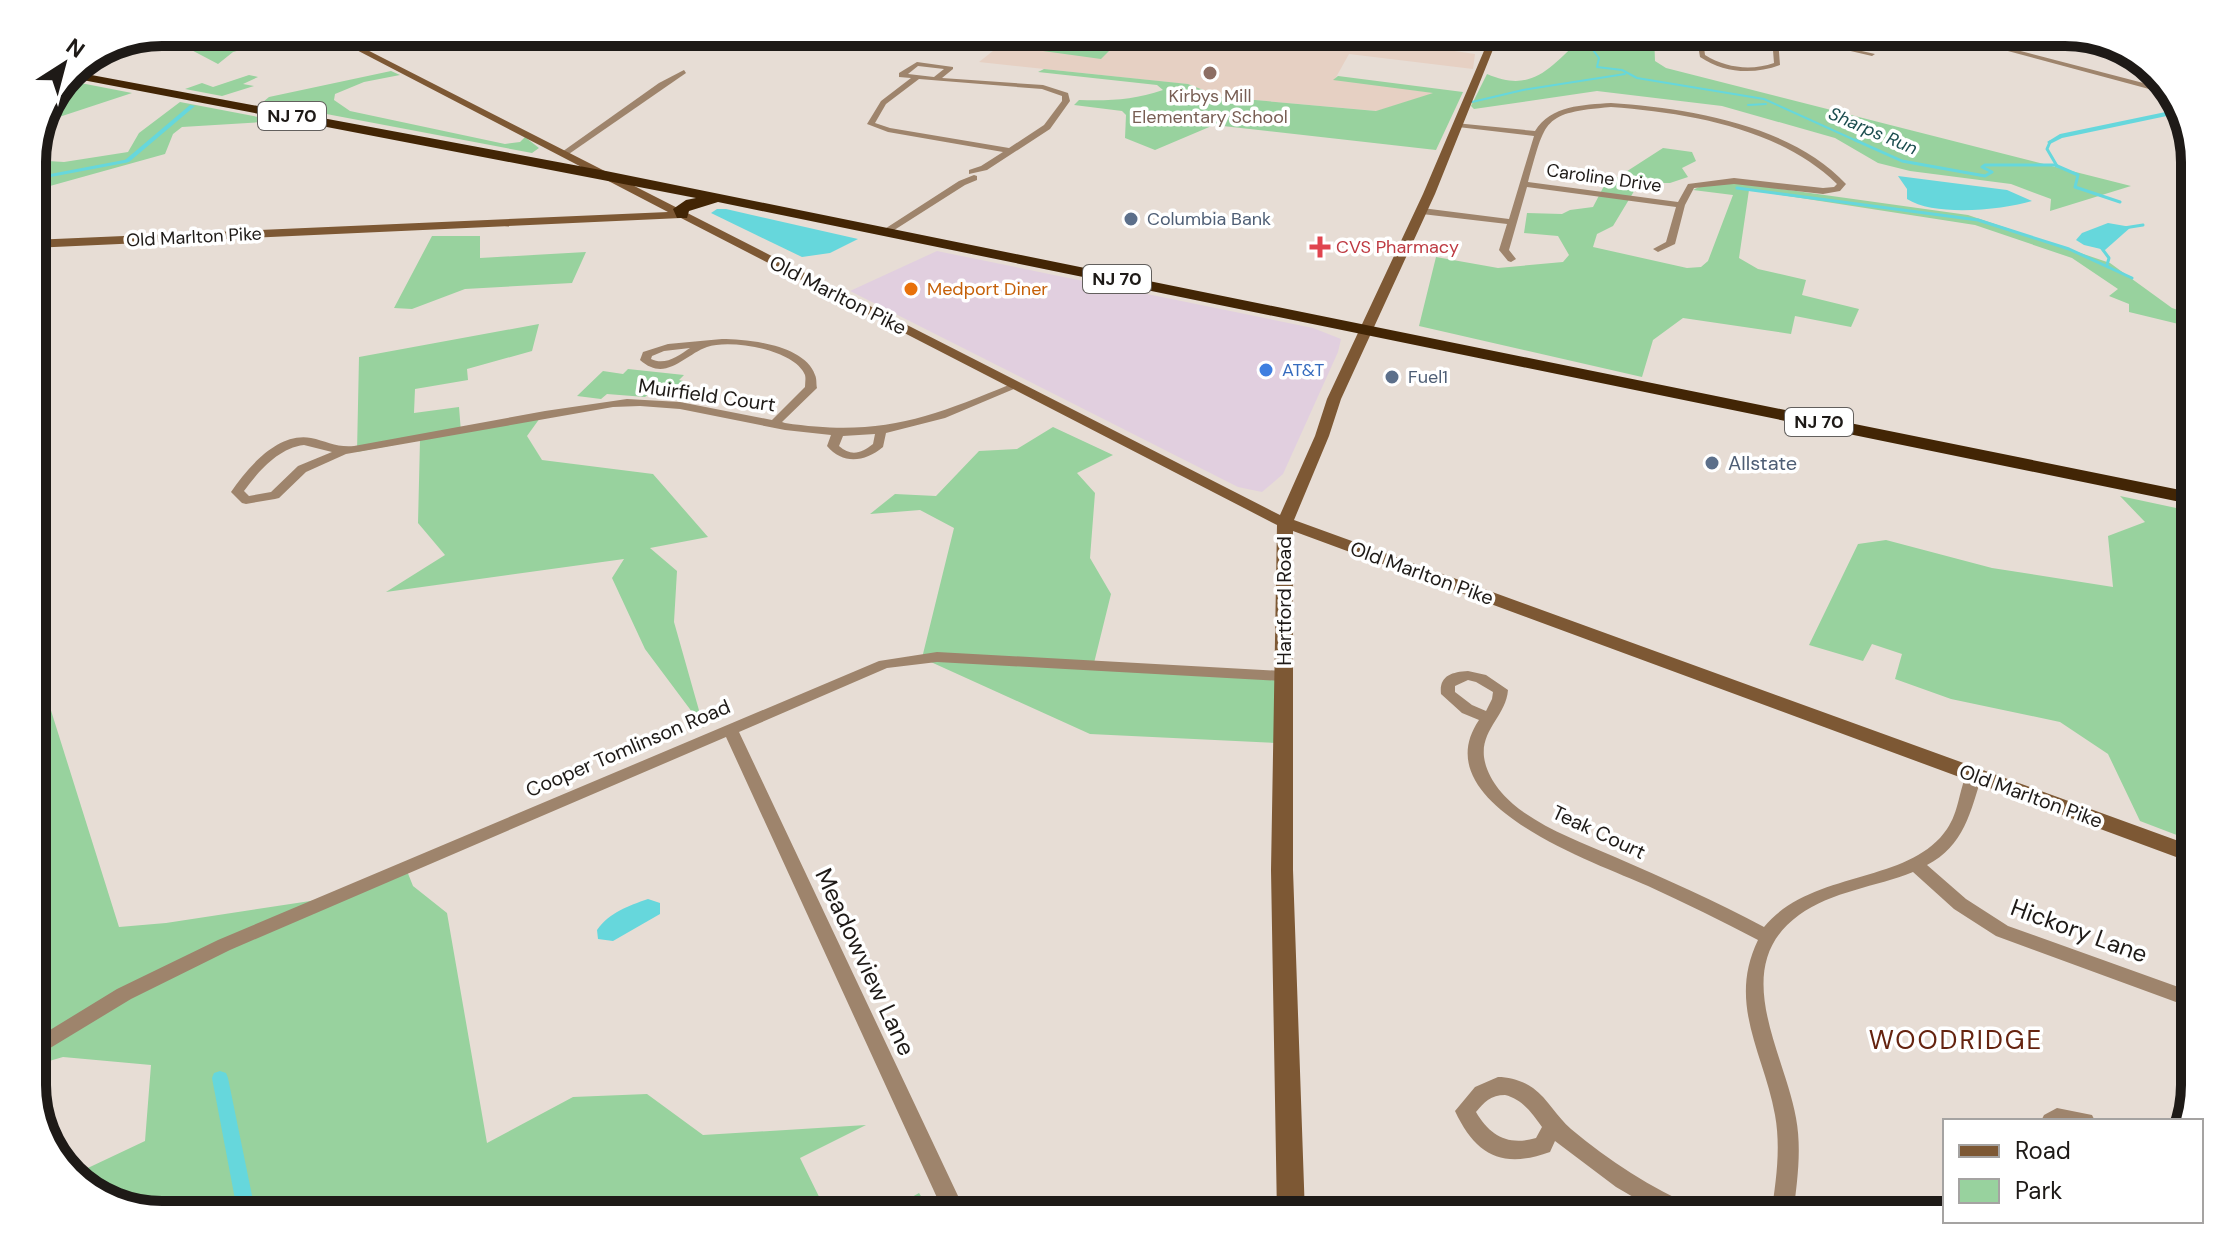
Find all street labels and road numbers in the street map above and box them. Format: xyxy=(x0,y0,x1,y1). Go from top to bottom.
road number: NJ 70 xyxy=(258,102,326,130)
street label: Caroline Drive xyxy=(1545,158,1663,198)
street label: Old Marlton Pike xyxy=(126,221,262,253)
street label: Old Marlton Pike xyxy=(765,249,911,341)
road number: NJ 70 xyxy=(1083,265,1151,293)
street label: Muirfield Court xyxy=(637,373,777,418)
road number: NJ 70 xyxy=(1785,408,1853,436)
street label: Old Marlton Pike xyxy=(1347,535,1497,611)
street label: Hartford Road xyxy=(1271,536,1297,666)
street label: Cooper Tomlinson Road xyxy=(522,693,734,803)
street label: Old Marlton Pike xyxy=(1956,758,2106,834)
street label: Teak Court xyxy=(1548,799,1650,865)
street label: Meadowview Lane xyxy=(808,863,922,1061)
street label: Hickory Lane xyxy=(2007,892,2152,970)

